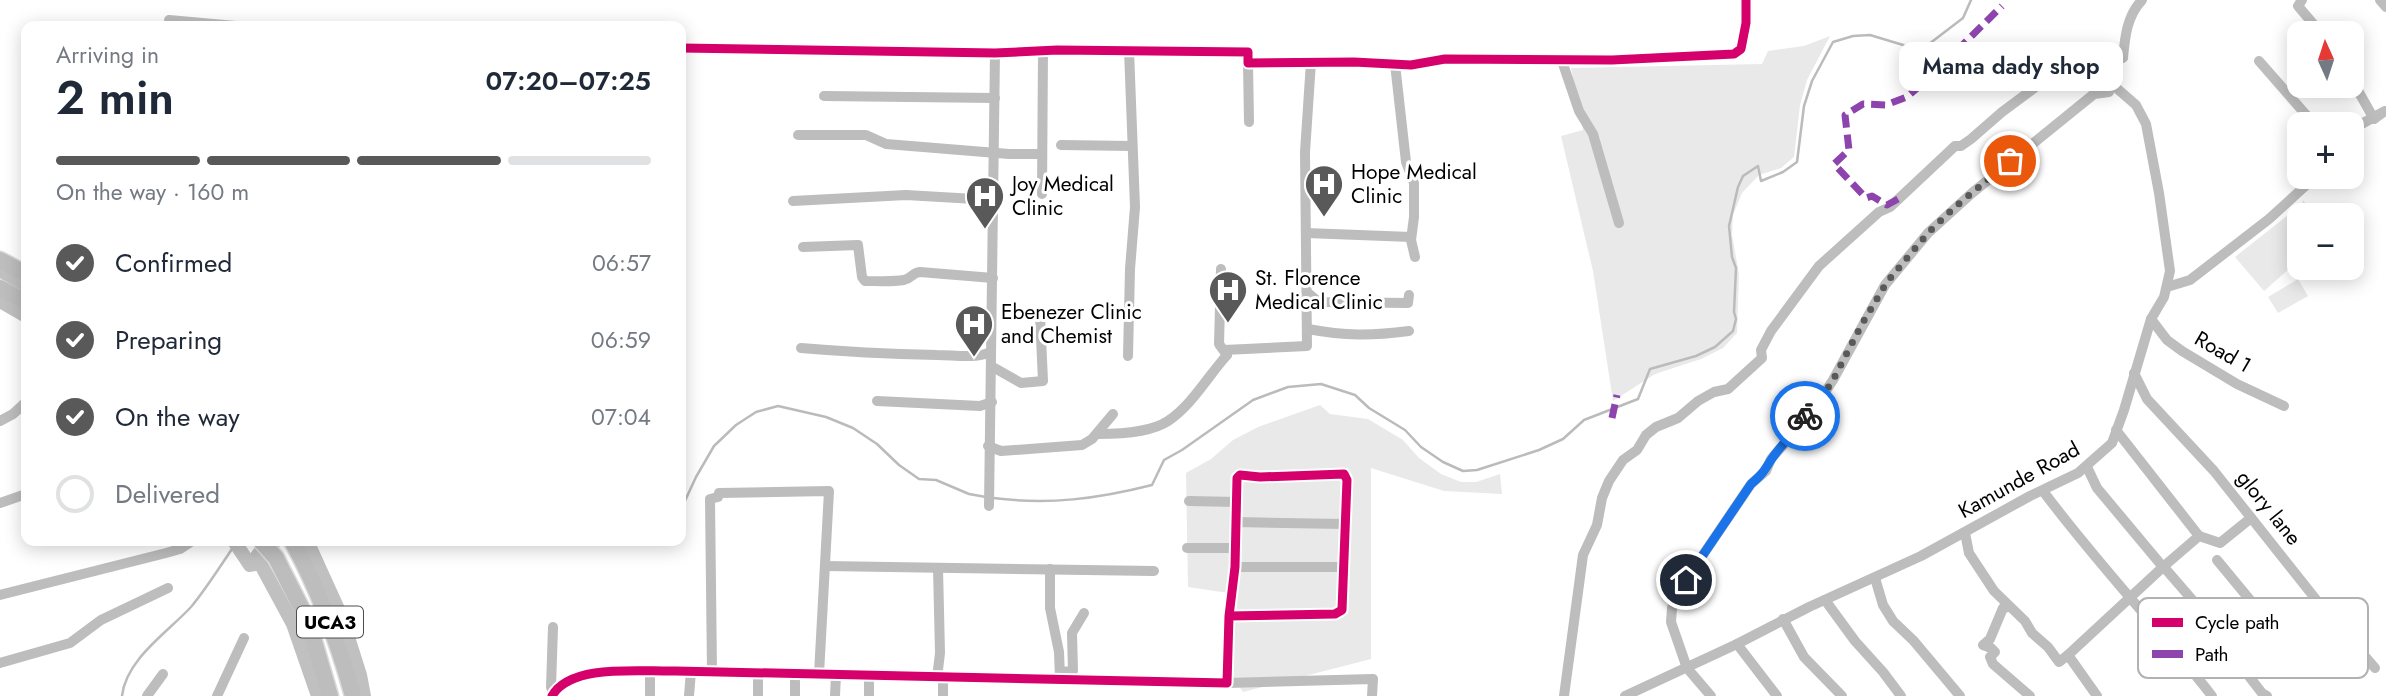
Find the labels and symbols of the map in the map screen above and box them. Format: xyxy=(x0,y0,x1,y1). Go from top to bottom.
north arrow xyxy=(2287,21,2364,98)
callout: Mama dady shop xyxy=(1898,42,2122,91)
pin xyxy=(1980,131,2040,191)
place label: Hope Medical Clinic xyxy=(1351,157,1477,211)
hospital icon: Hope Medical Clinic xyxy=(1303,163,1345,218)
place label: Joy Medical Clinic xyxy=(1009,169,1114,223)
hospital icon: Joy Medical Clinic xyxy=(964,175,1006,230)
place label: St. Florence Medical Clinic xyxy=(1255,263,1383,317)
hospital icon: St. Florence Medical Clinic xyxy=(1207,269,1249,324)
place label: Ebenezer Clinic and Chemist xyxy=(1001,297,1142,351)
hospital icon: Ebenezer Clinic and Chemist xyxy=(953,303,995,358)
street label: Road 1 xyxy=(2189,324,2257,380)
courier xyxy=(1770,381,1840,451)
street label: Kamunde Road xyxy=(1953,434,2085,526)
street label: glory lane xyxy=(2230,464,2309,552)
pin xyxy=(1656,550,1716,610)
legend xyxy=(2138,598,2368,678)
road number: UCA3 xyxy=(297,607,363,638)
text: Cycle path xyxy=(2195,609,2280,636)
text: Path xyxy=(2195,641,2229,668)

